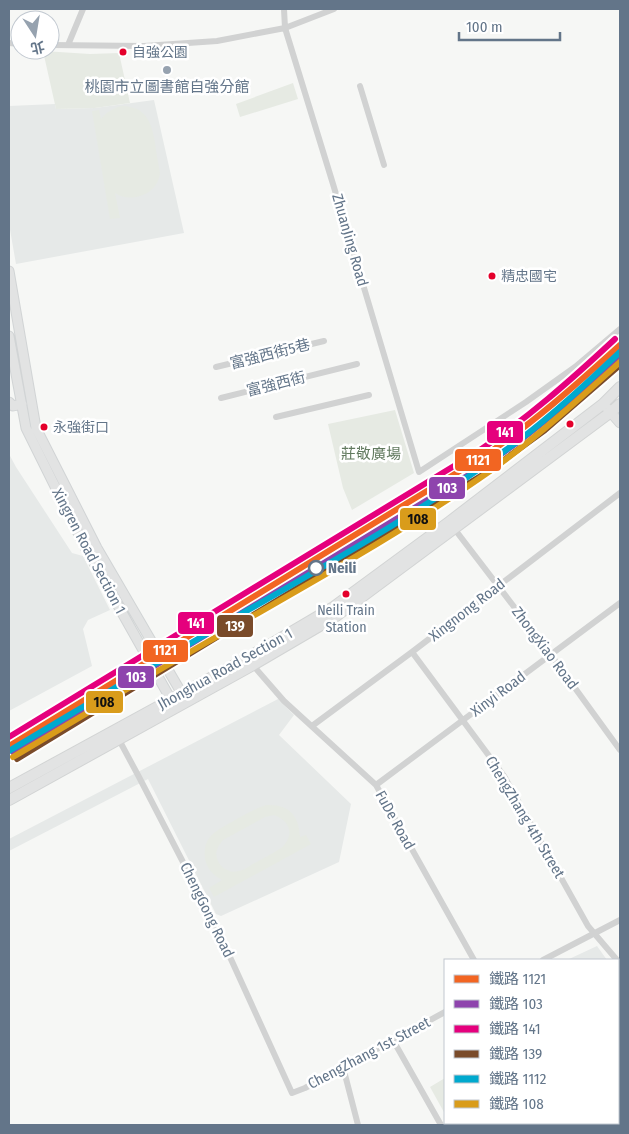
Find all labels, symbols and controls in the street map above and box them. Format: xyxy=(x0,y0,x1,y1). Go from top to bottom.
north arrow xyxy=(10,10,60,60)
scale bar xyxy=(459,10,560,42)
text: 100 m xyxy=(466,18,503,36)
text: 北 xyxy=(29,37,46,57)
place label: 自強公園 xyxy=(132,44,188,61)
marker: 自強公園 xyxy=(118,47,128,57)
marker: 桃園市立圖書館自強分館 xyxy=(161,64,173,76)
place label: 桃園市立圖書館自強分館 xyxy=(84,78,250,96)
street label: ZhuanJing Road xyxy=(328,192,372,288)
place label: 精忠國宅 xyxy=(501,268,557,285)
marker: 精忠國宅 xyxy=(487,271,497,281)
street label: 富強西街5巷 xyxy=(228,335,312,373)
street label: 富強西街 xyxy=(245,368,307,400)
place label: 永強街口 xyxy=(53,419,109,436)
unlabelled marker xyxy=(565,419,575,429)
line badge: 141 xyxy=(486,420,524,444)
marker: 永強街口 xyxy=(39,422,49,432)
text: 141 xyxy=(496,424,514,441)
park label: 莊敬廣場 xyxy=(341,445,401,463)
line badge: 1121 xyxy=(454,448,502,472)
text: 1121 xyxy=(466,452,490,469)
line badge: 103 xyxy=(428,476,466,500)
text: 103 xyxy=(437,480,457,497)
street label: Xingren Road Section 1 xyxy=(48,485,130,617)
line badge: 108 xyxy=(399,507,437,531)
text: 108 xyxy=(408,511,429,528)
place label: Neili xyxy=(328,559,357,577)
marker: Neili xyxy=(308,560,324,576)
street label: Xingnong Road xyxy=(425,575,509,645)
marker: Neili Train Station xyxy=(341,589,351,599)
place label: Neili Train Station xyxy=(317,602,375,636)
street label: ZhongXiao Road xyxy=(508,603,582,693)
line badge: 141 xyxy=(177,611,215,635)
line badge: 139 xyxy=(216,614,254,638)
text: 141 xyxy=(187,615,205,632)
text: 139 xyxy=(225,618,245,635)
street label: Jhonghua Road Section 1 xyxy=(155,624,295,714)
line badge: 1121 xyxy=(142,639,189,663)
text: 1121 xyxy=(153,642,177,659)
line badge: 103 xyxy=(117,665,155,689)
street label: Xinyi Road xyxy=(467,668,529,720)
text: 103 xyxy=(126,669,146,686)
line badge: 108 xyxy=(85,690,124,714)
text: 108 xyxy=(94,694,115,711)
street label: ChengZhang 4th Street xyxy=(481,753,569,881)
street label: FuDe Road xyxy=(371,787,419,853)
street label: ChengGong Road xyxy=(176,859,238,961)
legend xyxy=(444,959,619,1124)
text: 鐵路 1121 xyxy=(489,970,546,988)
text: 鐵路 103 xyxy=(489,995,543,1013)
street label: ChengZhang 1st Street xyxy=(305,1013,433,1093)
text: 鐵路 141 xyxy=(489,1020,541,1038)
text: 鐵路 139 xyxy=(489,1045,542,1063)
text: 鐵路 1112 xyxy=(489,1070,547,1088)
text: 鐵路 108 xyxy=(489,1095,544,1113)

